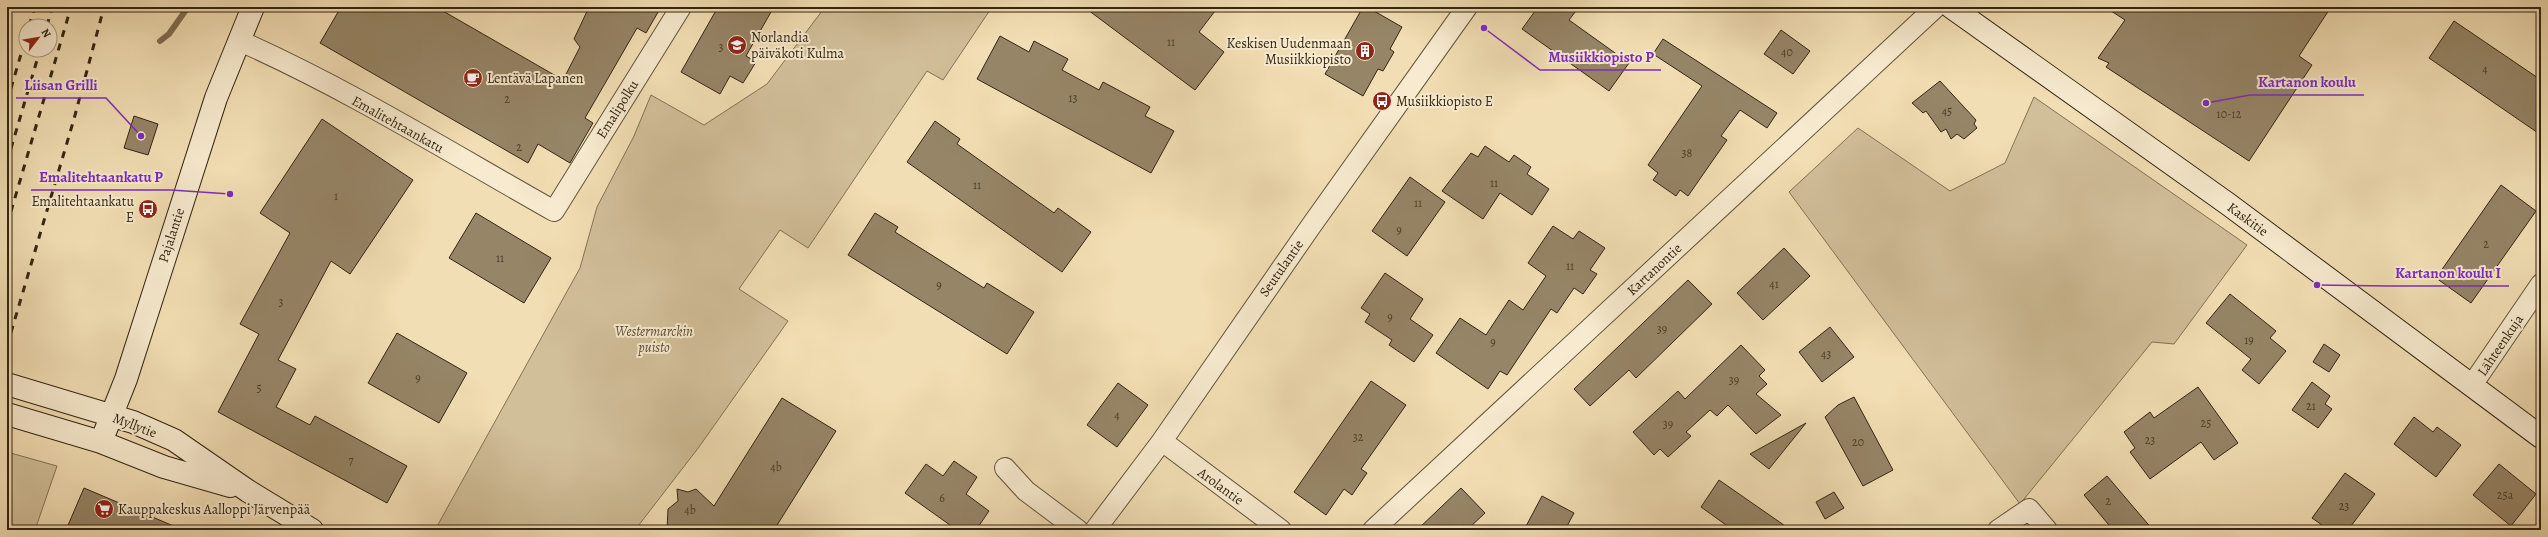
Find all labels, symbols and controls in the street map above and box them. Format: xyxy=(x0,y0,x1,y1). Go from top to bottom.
north arrow xyxy=(18,18,58,58)
text: N xyxy=(38,26,55,40)
place label: Norlandia päiväkoti Kulma xyxy=(751,28,845,63)
school or university icon: Norlandia päiväkoti Kulma xyxy=(726,34,748,56)
house number: 11 xyxy=(1167,34,1175,50)
place label: Keskisen Uudenmaan Musiikkiopisto xyxy=(1227,34,1351,69)
house number: 3 xyxy=(719,39,724,55)
building icon: Keskisen Uudenmaan Musiikkiopisto xyxy=(1354,40,1376,62)
callout: Musiikkiopisto P xyxy=(1540,43,1661,70)
house number: 40 xyxy=(1781,44,1793,60)
text: Musiikkiopisto P xyxy=(1548,47,1654,67)
house number: 4 xyxy=(2482,61,2488,77)
cafe icon: Lentävä Lapanen xyxy=(462,67,484,89)
callout: Kartanon koulu xyxy=(2250,68,2364,95)
place label: Lentävä Lapanen xyxy=(487,69,584,88)
callout: Liisan Grilli xyxy=(16,71,106,98)
text: Kartanon koulu xyxy=(2258,72,2357,92)
text: Liisan Grilli xyxy=(24,75,98,95)
street label: Emalipolku xyxy=(592,76,643,142)
house number: 13 xyxy=(1068,90,1078,106)
bus stop icon: Musiikkiopisto E xyxy=(1371,90,1393,112)
street label: Emalitehtaankatu xyxy=(348,91,448,158)
house number: 2 xyxy=(504,91,510,107)
place label: Musiikkiopisto E xyxy=(1396,92,1493,111)
house number: 45 xyxy=(1942,103,1952,119)
house number: 10-12 xyxy=(2217,106,2242,122)
house number: 2 xyxy=(516,139,522,155)
house number: 38 xyxy=(1682,145,1693,161)
callout: Emalitehtaankatu P xyxy=(31,163,171,190)
text: Emalitehtaankatu P xyxy=(39,167,163,187)
house number: 11 xyxy=(1490,175,1498,191)
house number: 11 xyxy=(973,177,981,193)
house number: 1 xyxy=(334,188,338,204)
place label: Emalitehtaankatu E xyxy=(32,192,134,227)
house number: 11 xyxy=(1414,195,1422,211)
bus stop icon: Emalitehtaankatu E xyxy=(137,198,159,220)
street label: Kaskitie xyxy=(2223,198,2272,241)
street label: Pajalantie xyxy=(154,205,189,265)
house number: 9 xyxy=(1396,222,1402,238)
street label: Seutulantie xyxy=(1255,236,1308,301)
house number: 2 xyxy=(2483,236,2489,252)
street label: Kartanontie xyxy=(1623,239,1686,300)
house number: 11 xyxy=(496,250,504,266)
house number: 11 xyxy=(1566,258,1574,274)
callout: Kartanon koulu I xyxy=(2387,259,2509,286)
text: Kartanon koulu I xyxy=(2395,263,2501,283)
house number: 41 xyxy=(1769,276,1779,292)
house number: 9 xyxy=(936,277,942,293)
house number: 3 xyxy=(279,294,284,310)
house number: 9 xyxy=(1387,309,1393,325)
street label: Lähteenkuja xyxy=(2473,310,2528,380)
house number: 39 xyxy=(1657,321,1667,337)
park label: Westermarckin puisto xyxy=(615,322,693,357)
house number: 19 xyxy=(2244,332,2254,348)
house number: 9 xyxy=(1490,334,1496,350)
house number: 43 xyxy=(1821,346,1831,362)
house number: 9 xyxy=(415,370,421,386)
house number: 39 xyxy=(1729,372,1739,388)
house number: 5 xyxy=(256,380,262,396)
house number: 21 xyxy=(2306,398,2316,414)
house number: 4 xyxy=(1114,407,1120,423)
street label: Myllytie xyxy=(110,408,160,443)
house number: 25 xyxy=(2201,415,2211,431)
house number: 39 xyxy=(1663,416,1673,432)
house number: 32 xyxy=(1353,429,1364,445)
house number: 23 xyxy=(2145,432,2155,448)
house number: 20 xyxy=(1852,434,1864,450)
house number: 7 xyxy=(348,452,354,468)
house number: 4b xyxy=(770,459,782,475)
street label: Arolantie xyxy=(1193,463,1248,510)
house number: 25a xyxy=(2497,487,2514,503)
house number: 6 xyxy=(939,490,945,506)
house number: 2 xyxy=(2105,493,2111,509)
supermarket icon: Kauppakeskus Aalloppi Järvenpää xyxy=(93,498,115,520)
house number: 23 xyxy=(2339,498,2349,514)
place label: Kauppakeskus Aalloppi Järvenpää xyxy=(118,500,311,519)
house number: 4b xyxy=(684,502,696,518)

